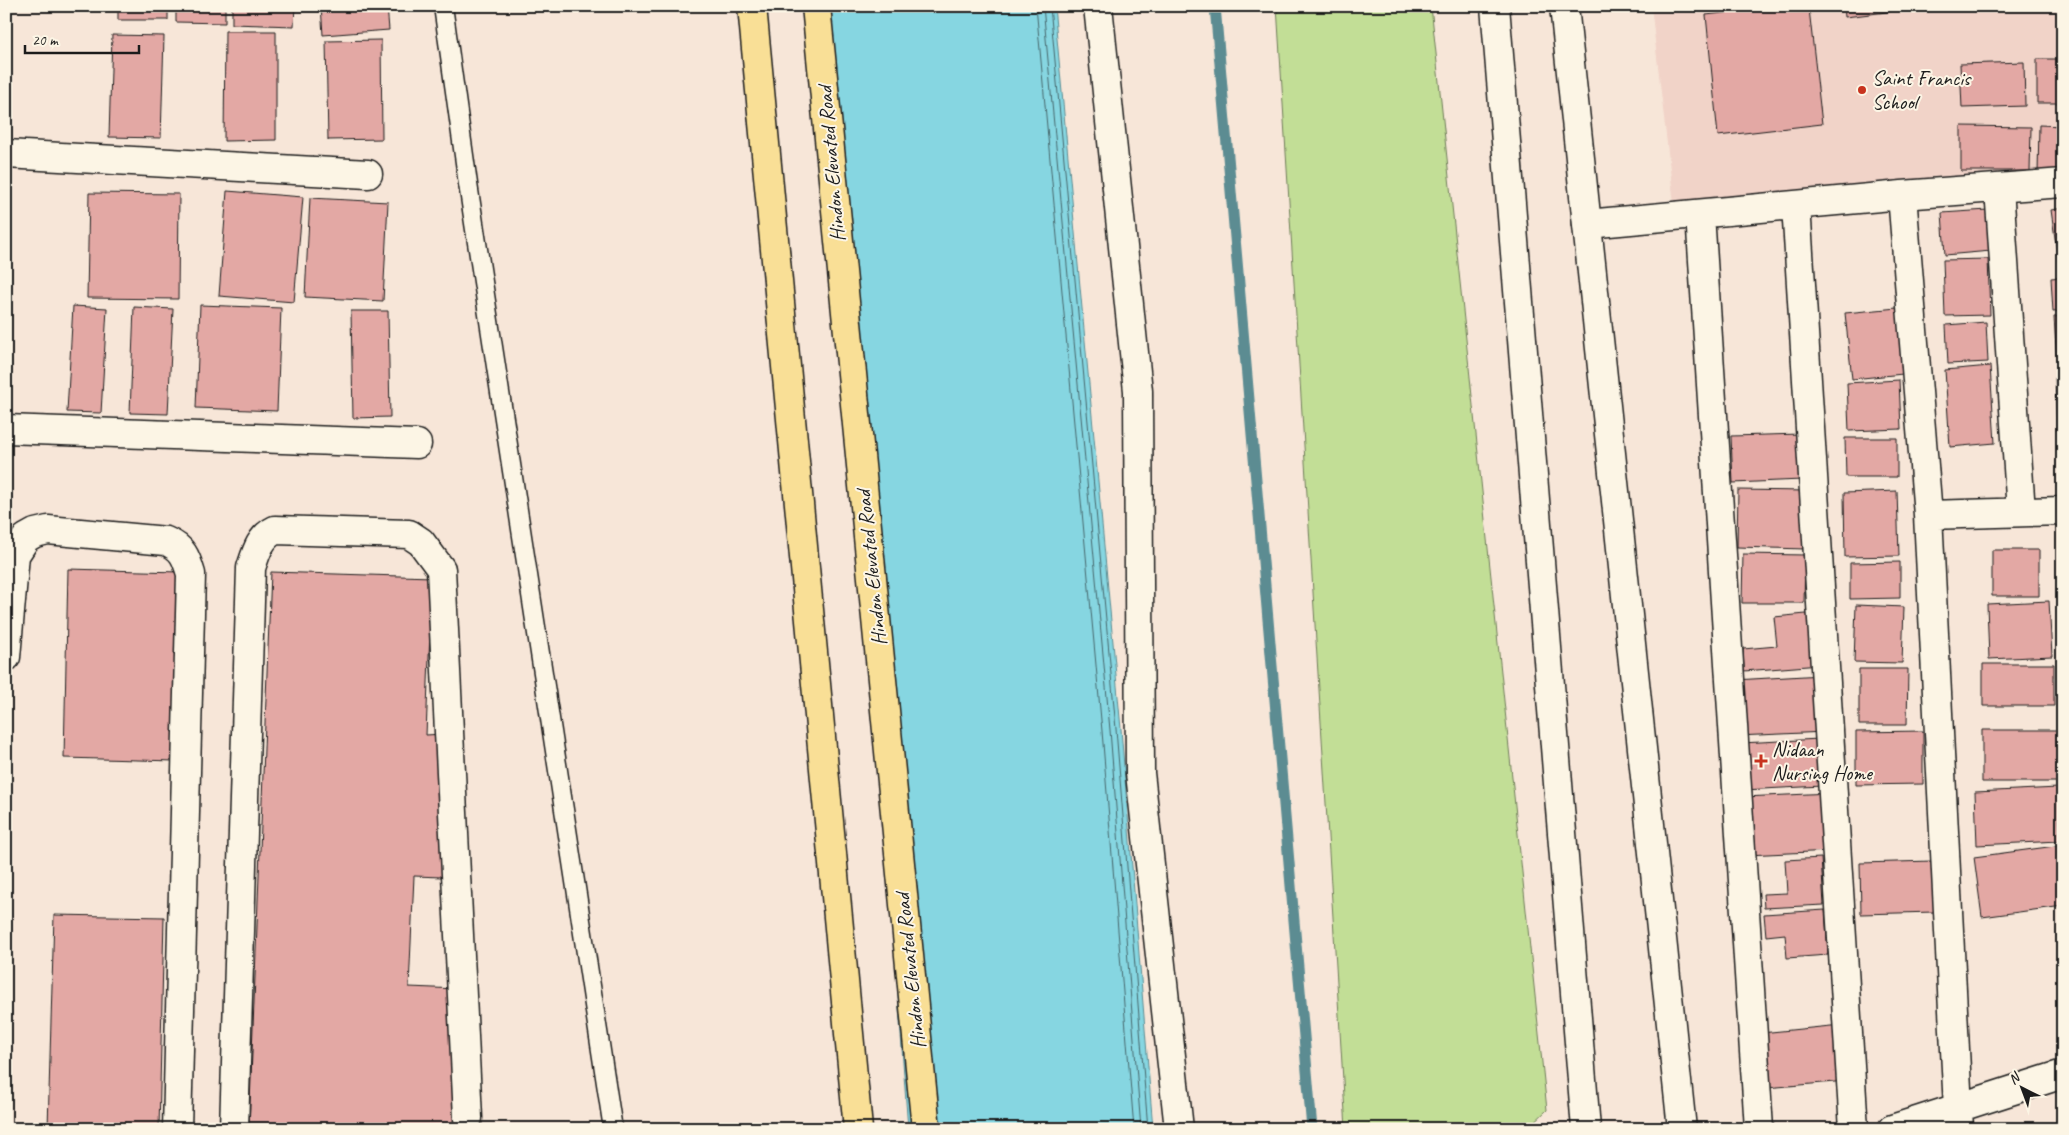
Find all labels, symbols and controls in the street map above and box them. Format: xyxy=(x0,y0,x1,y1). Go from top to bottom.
scale bar xyxy=(25,22,139,54)
text: 20 m xyxy=(32,31,59,50)
place label: Saint Francis School xyxy=(1872,65,1972,115)
street label: Hindon Elevated Road xyxy=(811,81,851,243)
marker: Saint Francis School xyxy=(1856,84,1868,96)
street label: Hindon Elevated Road xyxy=(850,485,892,647)
place label: Nidaan Nursing Home xyxy=(1772,736,1874,786)
marker: Nidaan Nursing Home xyxy=(1754,754,1768,768)
street label: Hindon Elevated Road xyxy=(889,888,931,1050)
north arrow xyxy=(1996,1062,2046,1112)
text: N xyxy=(2005,1068,2024,1088)

